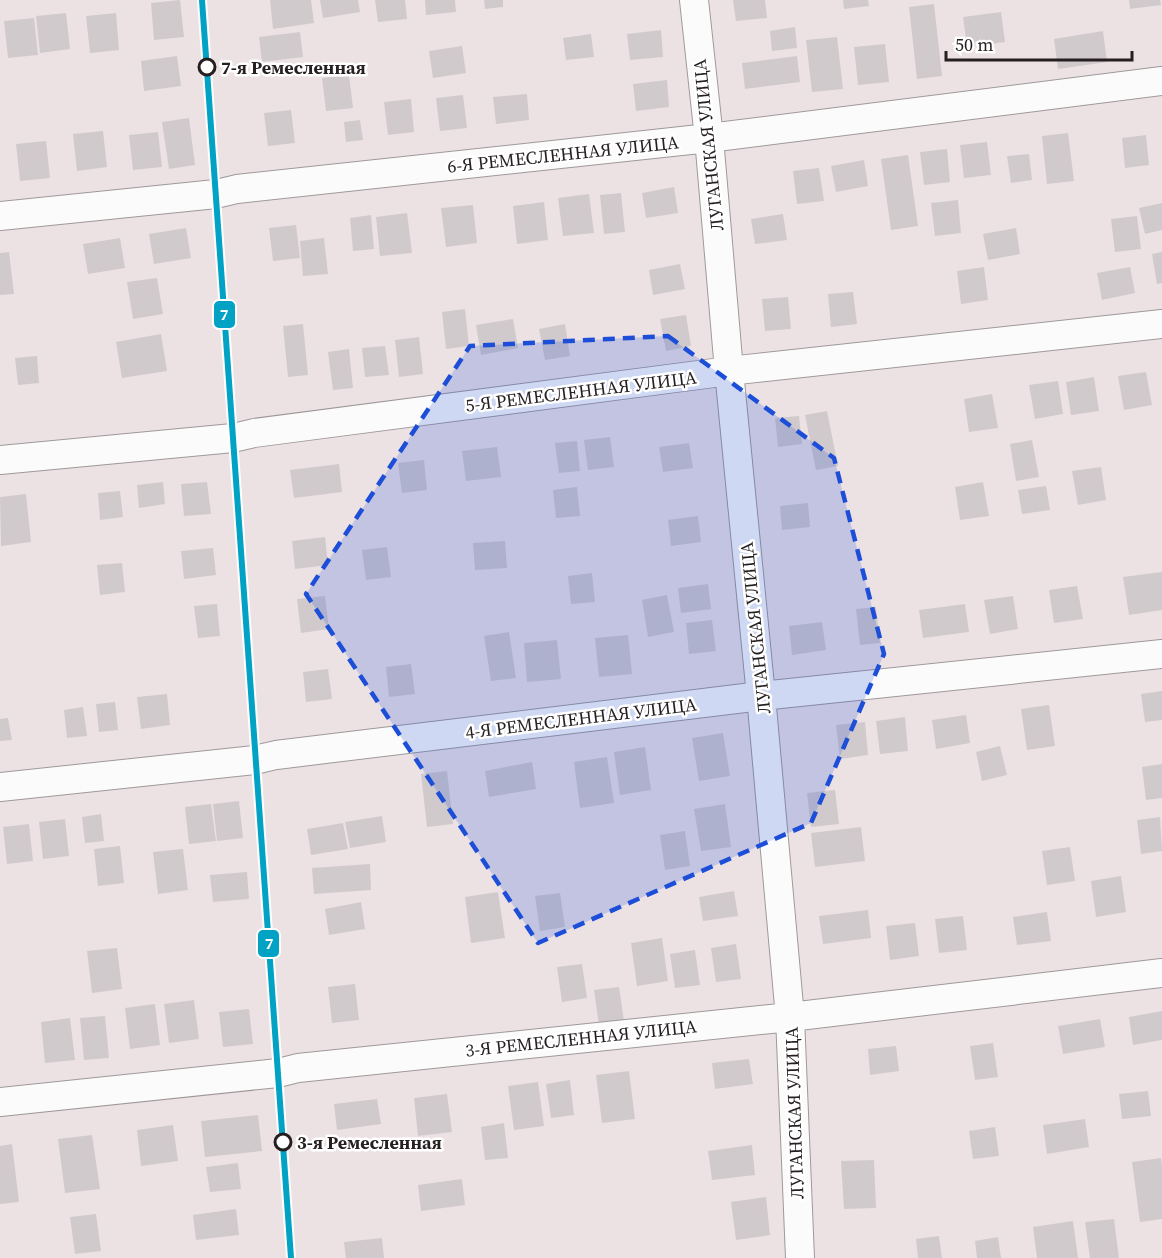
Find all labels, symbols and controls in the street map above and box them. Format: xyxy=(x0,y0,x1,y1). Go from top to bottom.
scale bar xyxy=(946,24,1132,62)
text: 50 m xyxy=(955,32,993,57)
place label: 7-я Ремесленная xyxy=(221,55,366,80)
marker: 7-я Ремесленная xyxy=(198,58,216,76)
street label: ЛУГАНСКАЯ УЛИЦА xyxy=(687,58,729,232)
street label: 6-Я РЕМЕСЛЕННАЯ УЛИЦА xyxy=(446,129,680,179)
line badge: 7 xyxy=(213,300,236,329)
text: 7 xyxy=(220,303,229,325)
street label: 5-Я РЕМЕСЛЕННАЯ УЛИЦА xyxy=(464,364,698,418)
street label: ЛУГАНСКАЯ УЛИЦА xyxy=(734,541,776,715)
street label: 4-Я РЕМЕСЛЕННАЯ УЛИЦА xyxy=(464,691,698,745)
line badge: 7 xyxy=(257,929,280,958)
text: 7 xyxy=(265,932,274,954)
street label: 3-Я РЕМЕСЛЕННАЯ УЛИЦА xyxy=(464,1013,698,1063)
street label: ЛУГАНСКАЯ УЛИЦА xyxy=(778,1026,810,1200)
place label: 3-я Ремесленная xyxy=(297,1130,442,1155)
marker: 3-я Ремесленная xyxy=(274,1133,292,1151)

